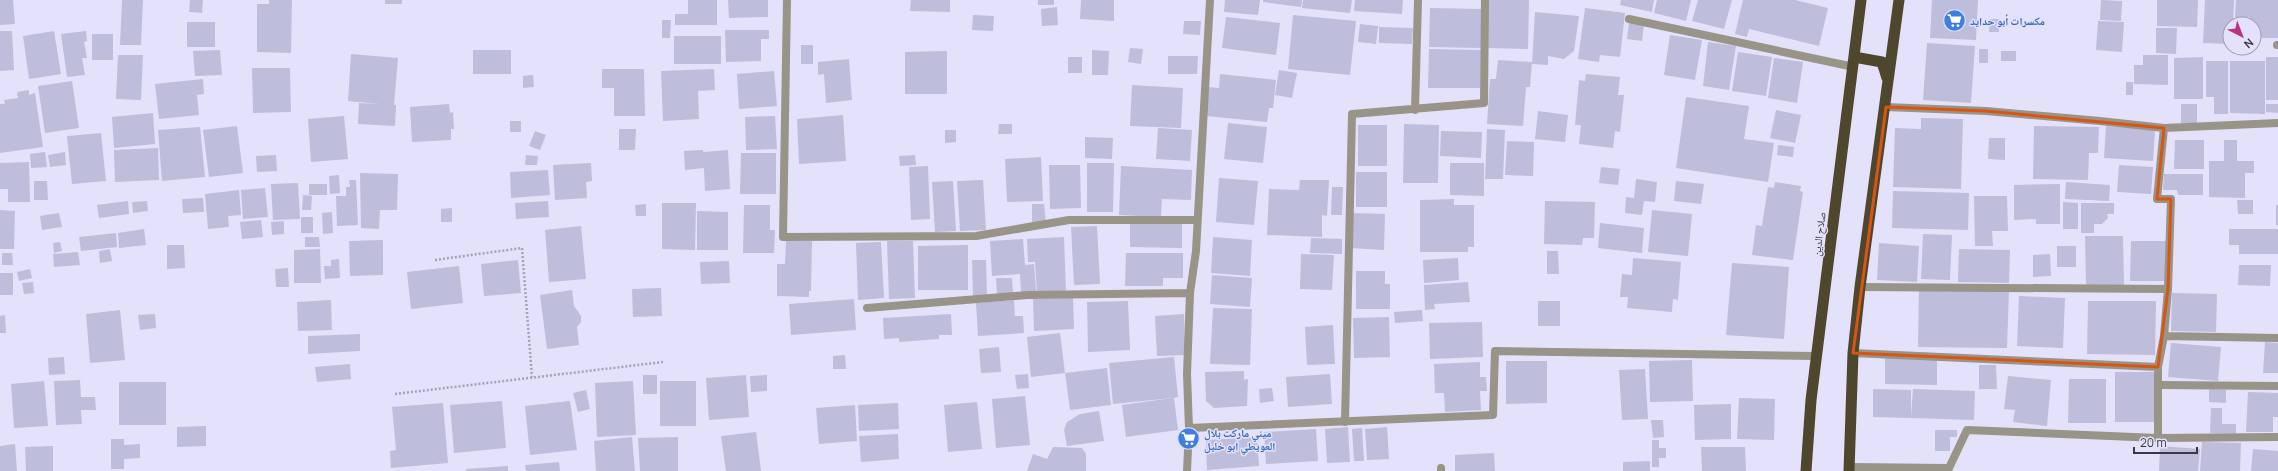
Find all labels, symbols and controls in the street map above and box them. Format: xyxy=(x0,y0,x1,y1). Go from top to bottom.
supermarket icon: مكسرات أبو حدايد xyxy=(1941,8,1967,34)
place label: مكسرات أبو حدايد xyxy=(1970,13,2045,28)
north arrow xyxy=(2222,16,2262,56)
text: N xyxy=(2241,36,2257,52)
street label: صلاح الدين xyxy=(1808,211,1829,257)
place label: ميني ماركت بلال العويطي ابو خليل xyxy=(1204,425,1275,455)
supermarket icon: ميني ماركت بلال العويطي ابو خليل xyxy=(1176,426,1202,452)
scale bar xyxy=(2134,429,2197,455)
text: 20 m xyxy=(2140,434,2167,451)

